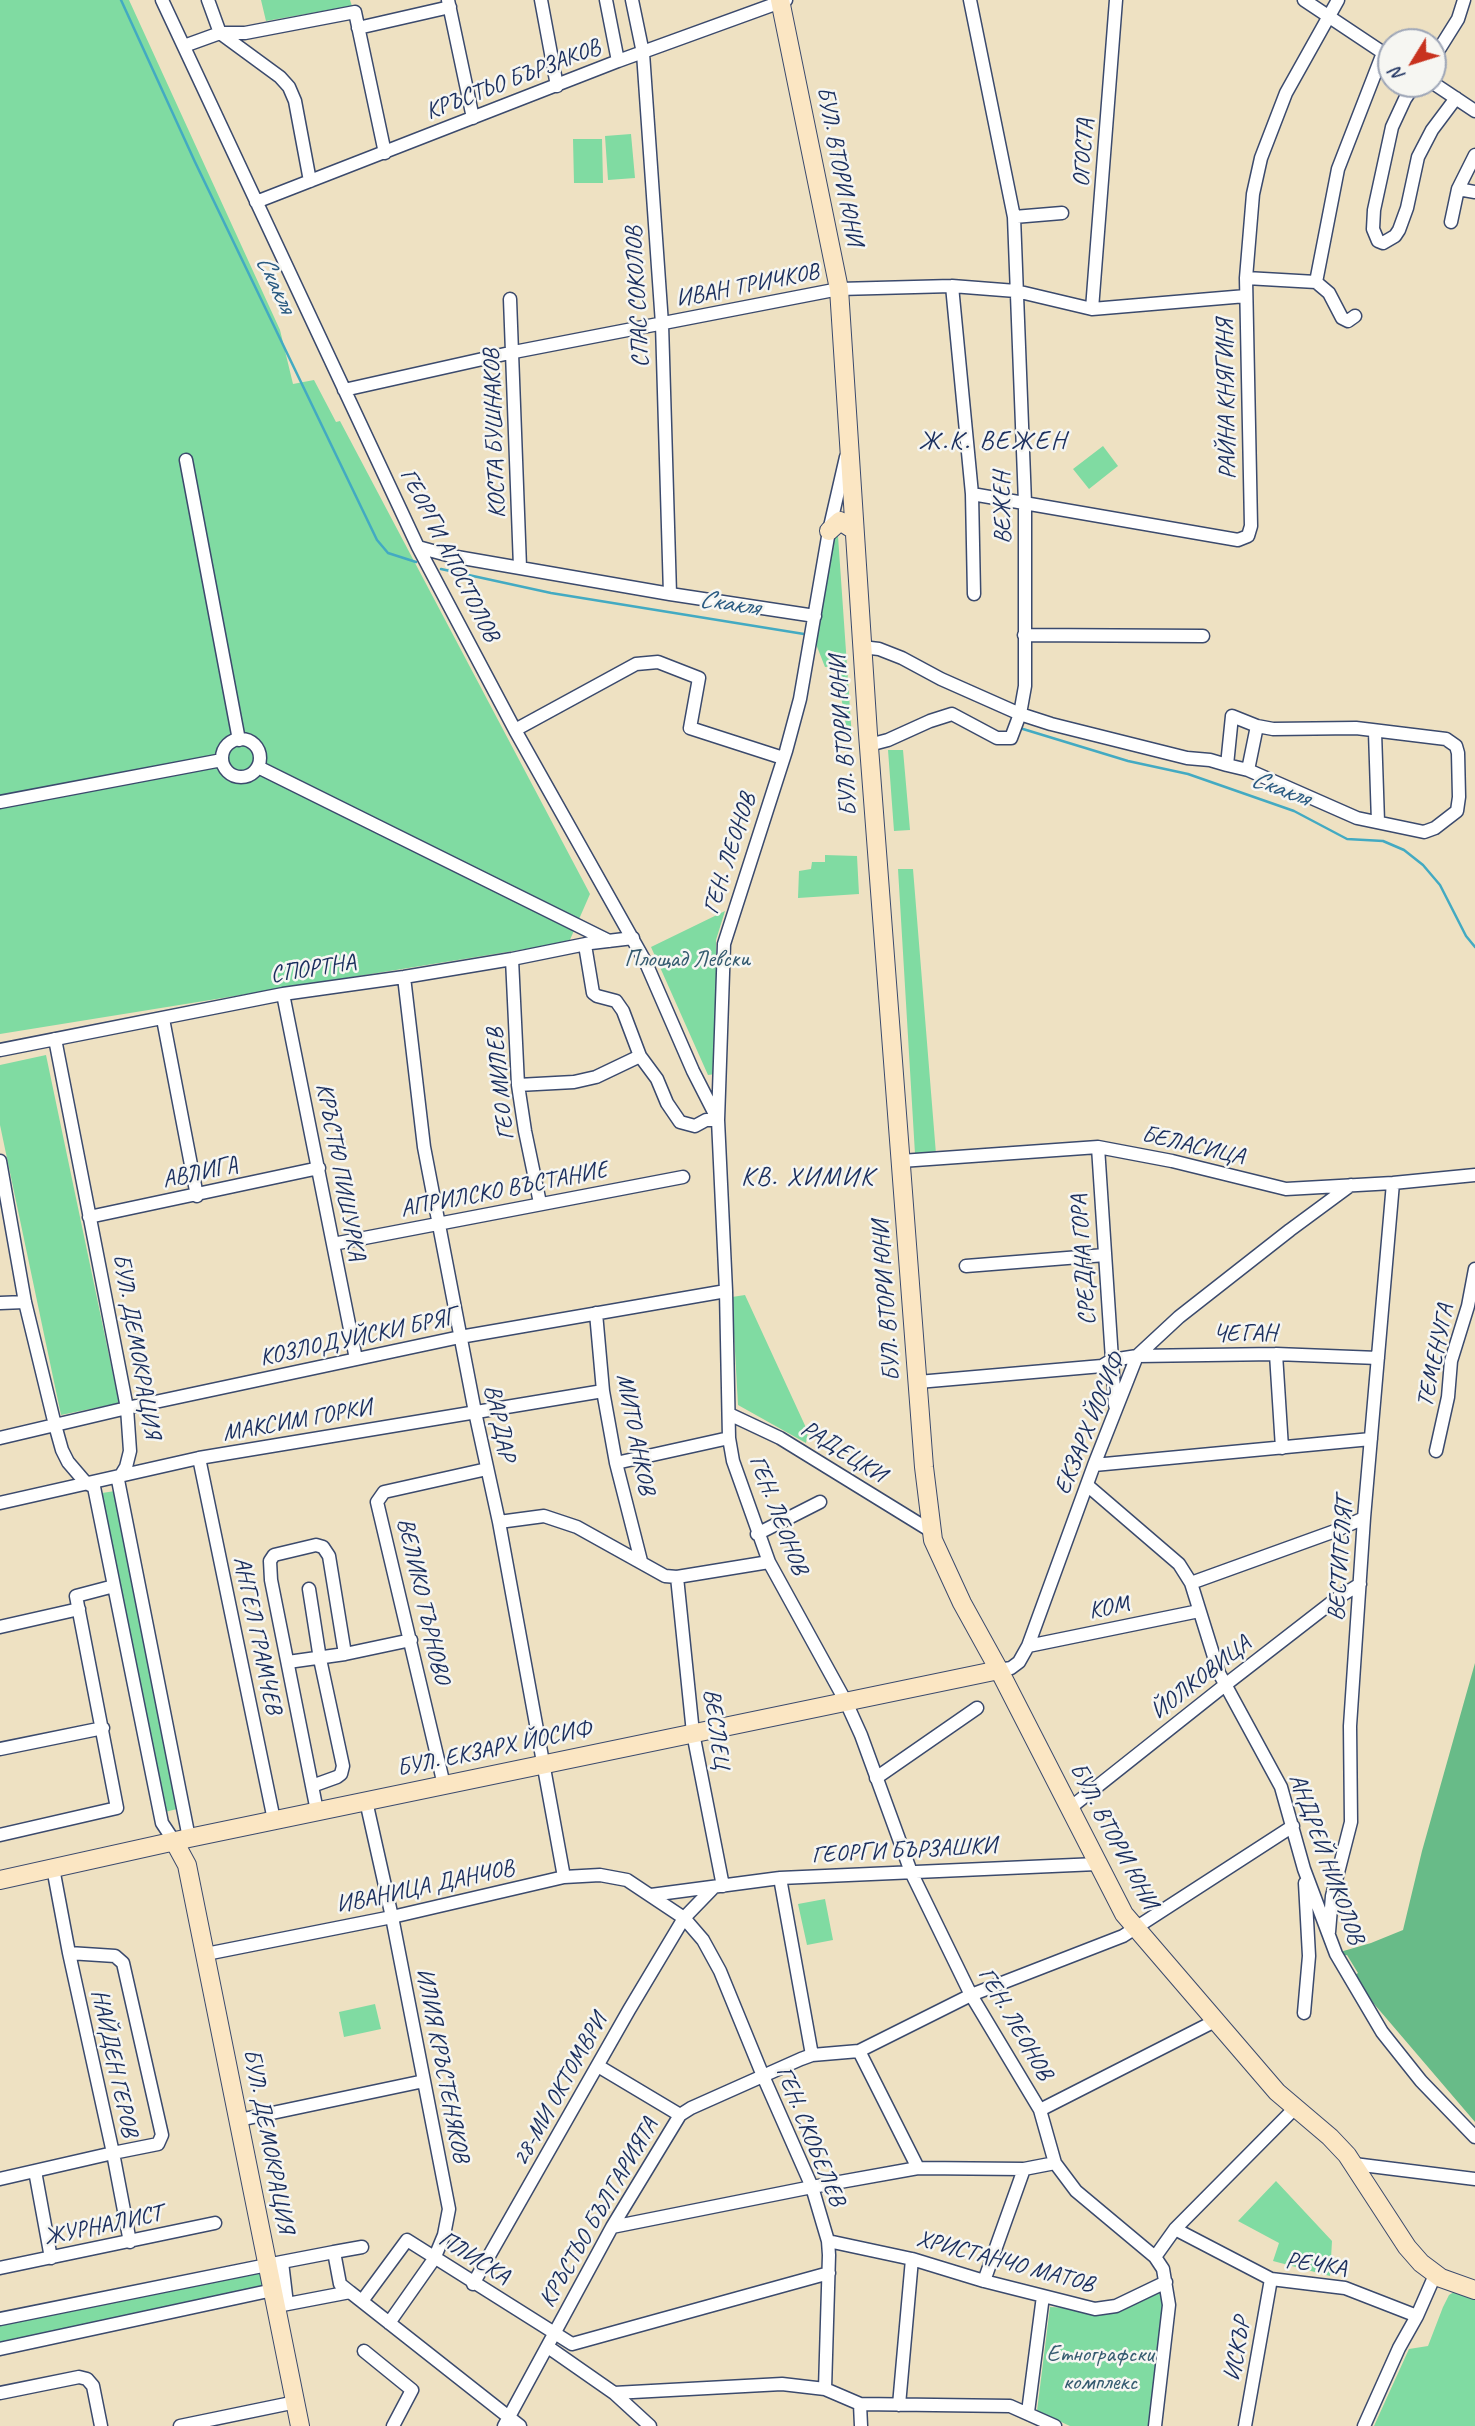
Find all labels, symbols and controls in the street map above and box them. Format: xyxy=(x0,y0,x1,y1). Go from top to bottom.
north arrow xyxy=(1377,28,1447,98)
street label: КРЪСТЬО БЪРЗАКОВ xyxy=(422,33,604,127)
text: N xyxy=(1384,63,1410,87)
street label: БУЛ. ВТОРИ ЮНИ xyxy=(810,84,868,248)
street label: ОГОСТА xyxy=(1067,118,1101,188)
street label: СПАС СОКОЛОВ xyxy=(620,226,656,368)
water label: Скакля xyxy=(248,250,302,318)
street label: ИВАН ТРИЧКОВ xyxy=(673,258,821,314)
street label: РАЙНА КНЯГИНЯ xyxy=(1211,318,1243,480)
street label: КОСТА БУШНАКОВ xyxy=(478,349,512,519)
district label: Ж.К. ВЕЖЕН xyxy=(920,426,1066,458)
street label: ГЕОРГИ АПОСТОЛОВ xyxy=(393,464,505,646)
street label: ВЕЖЕН xyxy=(988,472,1018,544)
water label: Скакля xyxy=(697,584,761,624)
street label: БУЛ. ВТОРИ ЮНИ xyxy=(824,655,864,817)
water label: Скакля xyxy=(1247,764,1313,814)
street label: ГЕН. ЛЕОНОВ xyxy=(697,790,763,918)
park label: Площад Левски xyxy=(624,946,750,974)
street label: СПОРТНА xyxy=(268,948,358,990)
street label: ГЕО МИЛЕВ xyxy=(481,1027,521,1141)
street label: КРЪСТЮ ПИШУРКА xyxy=(309,1081,371,1263)
street label: БЕЛАСИЦА xyxy=(1139,1120,1247,1172)
street label: АВЛИГА xyxy=(160,1151,240,1195)
street label: АПРИЛСКО ВЪСТАНИЕ xyxy=(398,1156,610,1224)
district label: КВ. ХИМИК xyxy=(743,1162,873,1194)
street label: СРЕДНА ГОРА xyxy=(1065,1194,1103,1326)
street label: БУЛ. ВТОРИ ЮНИ xyxy=(867,1220,907,1382)
street label: БУЛ. ДЕМОКРАЦИЯ xyxy=(106,1252,166,1440)
street label: ТЕМЕНУГА xyxy=(1411,1302,1461,1410)
street label: КОЗЛОДУЙСКИ БРЯГ xyxy=(257,1303,459,1373)
street label: ЧЕГАН xyxy=(1213,1319,1277,1349)
street label: ЕКЗАРХ ЙОСИФ xyxy=(1049,1349,1131,1499)
street label: МИТО АНКОВ xyxy=(609,1371,661,1497)
street label: ВАРДАР xyxy=(477,1382,521,1464)
street label: МАКСИМ ГОРКИ xyxy=(220,1394,374,1448)
street label: РАДЕЦКИ xyxy=(795,1415,891,1489)
street label: ГЕН. ЛЕОНОВ xyxy=(742,1452,814,1578)
street label: ВЕСТИТЕЛЯТ xyxy=(1322,1496,1360,1622)
street label: ВЕЛИКО ТЪРНОВО xyxy=(390,1515,456,1687)
street label: АНГЕЛ ГРАМЧЕВ xyxy=(226,1554,288,1716)
street label: КОМ xyxy=(1086,1590,1132,1626)
street label: ЙОЛКОВИЦА xyxy=(1145,1630,1257,1726)
street label: ВЕСЛЕЦ xyxy=(696,1687,736,1771)
street label: БУЛ. ЕКЗАРХ ЙОСИФ xyxy=(394,1714,594,1784)
street label: БУЛ. ВТОРИ ЮНИ xyxy=(1062,1758,1164,1914)
street label: АНДРЕЙ НИКОЛОВ xyxy=(1282,1770,1370,1948)
street label: ГЕОРГИ БЪРЗАШКИ xyxy=(811,1832,997,1870)
street label: ИВАНИЦА ДАНЧОВ xyxy=(334,1854,516,1920)
street label: ГЕН. ЛЕОНОВ xyxy=(971,1963,1059,2085)
street label: ИЛИЯ КРЪСТЕНЯКОВ xyxy=(409,1966,475,2164)
street label: НАЙДЕН ГЕРОВ xyxy=(84,1987,144,2139)
street label: 28-МИ ОКТОМВРИ xyxy=(506,2009,614,2171)
street label: БУЛ. ДЕМОКРАЦИЯ xyxy=(236,2047,300,2235)
street label: ГЕН. СКОБЕЛЕВ xyxy=(769,2062,851,2210)
street label: КРЪСТЬО БЪЛГАРИЯТА xyxy=(533,2114,665,2312)
street label: ЖУРНАЛИСТ xyxy=(41,2199,165,2253)
street label: ПЛИСКА xyxy=(433,2225,515,2291)
street label: ХРИСТАНЧО МАТОВ xyxy=(913,2225,1097,2299)
street label: РЕЧКА xyxy=(1284,2246,1348,2284)
street label: ИСКЪР xyxy=(1218,2315,1258,2383)
park label: Етнографски комплекс xyxy=(1046,2341,1154,2397)

